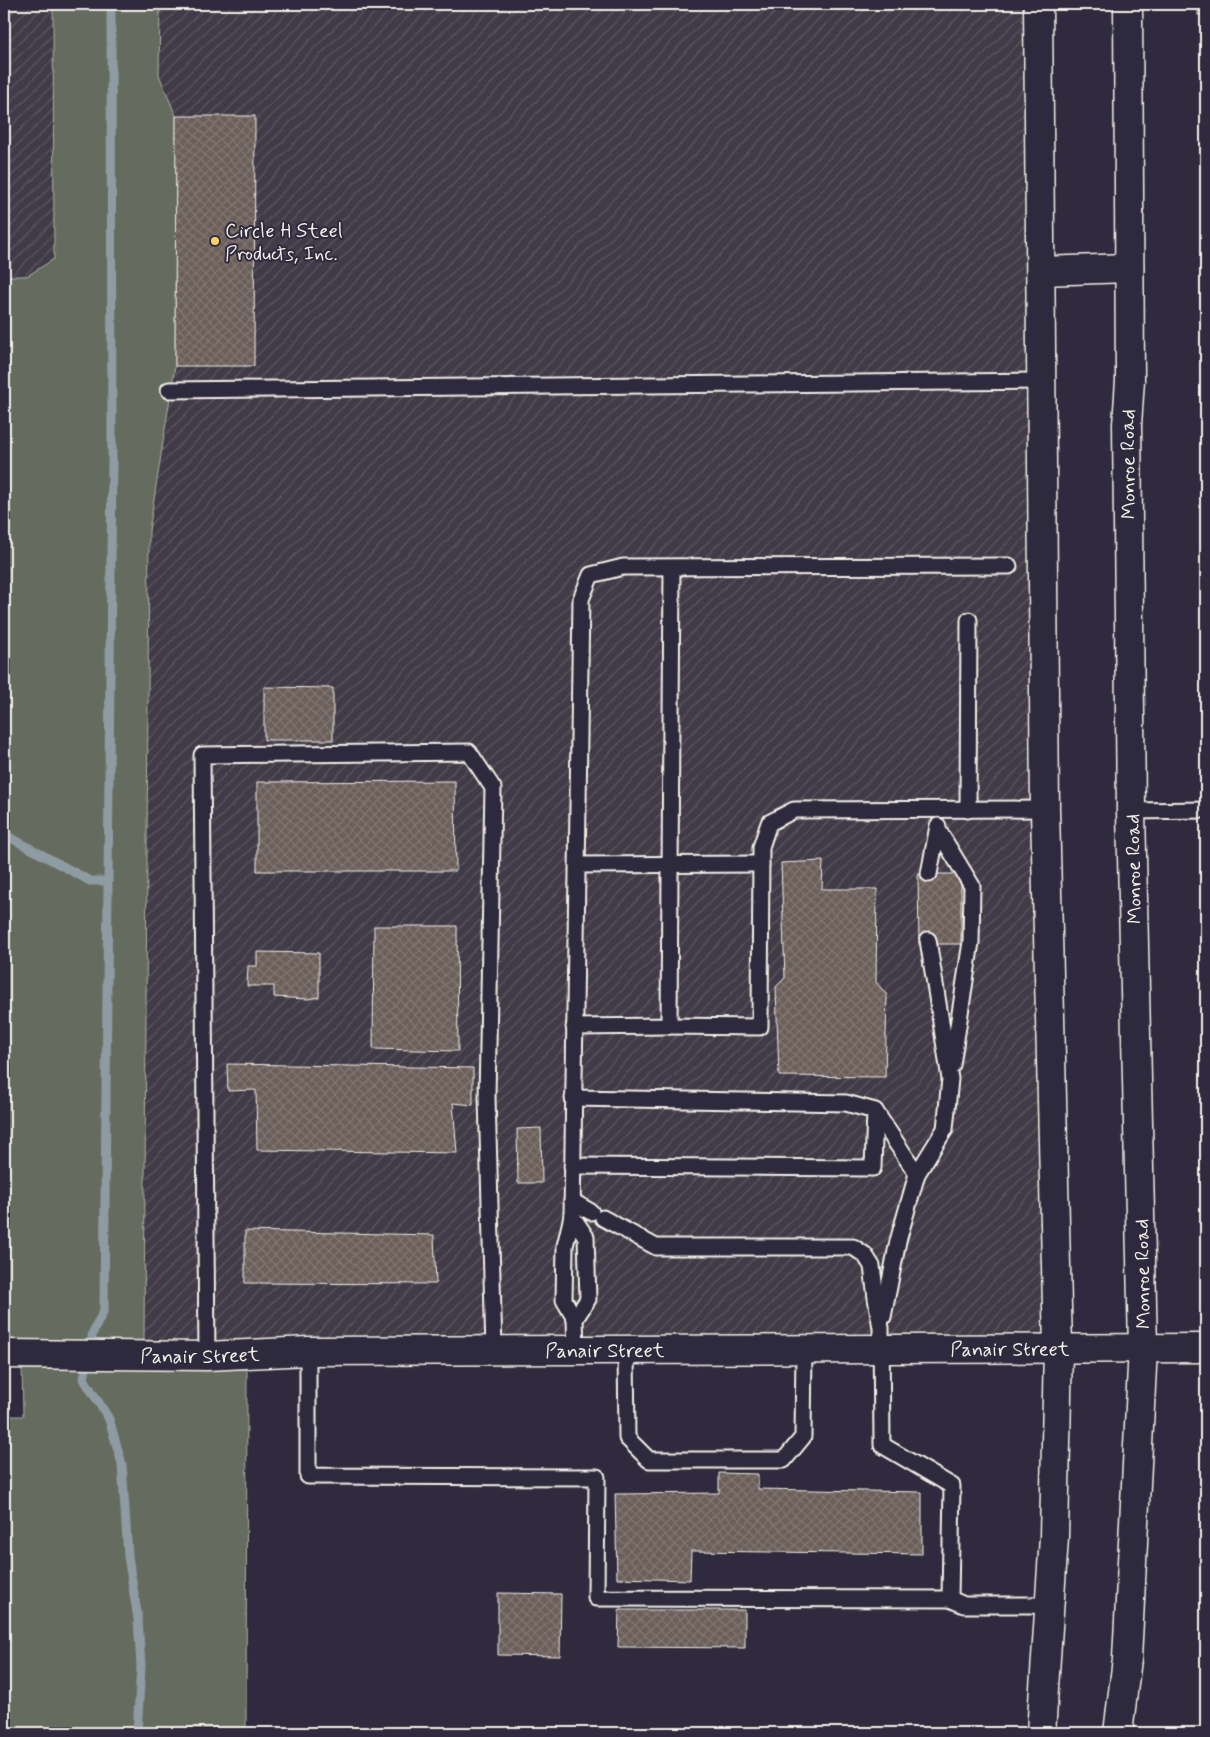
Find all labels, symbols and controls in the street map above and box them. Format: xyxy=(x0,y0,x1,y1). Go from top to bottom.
place label: Circle H Steel Products, Inc. xyxy=(225,218,343,268)
marker: Circle H Steel Products, Inc. xyxy=(209,235,221,247)
street label: Monroe Road xyxy=(1115,408,1143,519)
street label: Monroe Road xyxy=(1120,814,1149,924)
street label: Monroe Road xyxy=(1129,1219,1158,1329)
street label: Panair Street xyxy=(950,1336,1070,1364)
street label: Panair Street xyxy=(545,1338,665,1365)
street label: Panair Street xyxy=(140,1341,260,1371)

